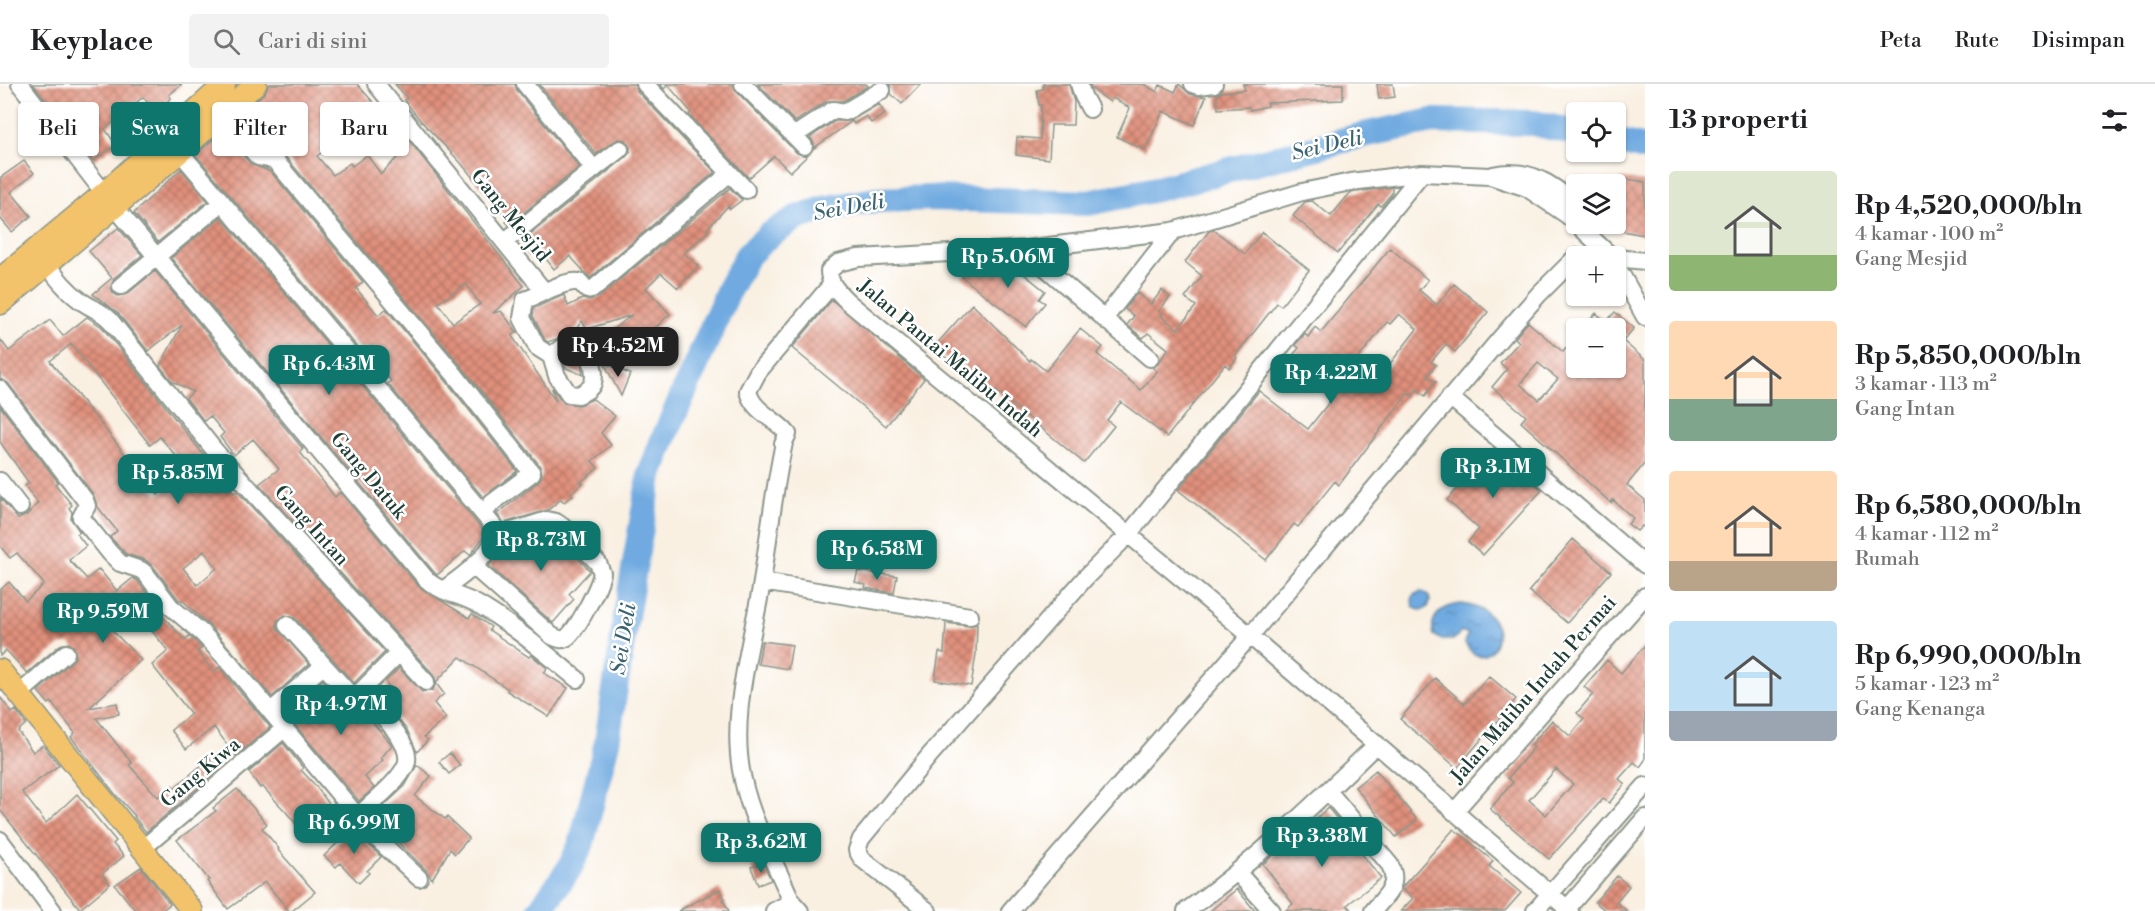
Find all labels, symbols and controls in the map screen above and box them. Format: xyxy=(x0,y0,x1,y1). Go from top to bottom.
search box xyxy=(189,14,609,68)
text: Keyplace xyxy=(30,24,153,59)
icon: search xyxy=(210,25,243,58)
text: Cari di sini xyxy=(258,28,368,55)
text: Peta xyxy=(1880,28,1922,54)
text: Rute xyxy=(1955,28,1999,54)
text: Disimpan xyxy=(2032,28,2125,54)
chip: Beli xyxy=(18,102,99,156)
chip: Sewa xyxy=(111,102,200,156)
chip: Filter xyxy=(212,102,308,156)
chip: Baru xyxy=(320,102,409,156)
map controls xyxy=(1566,102,1626,378)
button: locate xyxy=(1566,102,1626,162)
text: 13 properti xyxy=(1669,104,1808,136)
icon: filters xyxy=(2098,104,2131,137)
water label: Sei Deli xyxy=(1289,125,1365,167)
street label: Gang Mesjid xyxy=(465,164,555,268)
button: layers xyxy=(1566,174,1626,234)
water label: Sei Deli xyxy=(811,189,887,227)
text: Rp 4,520,000/bln xyxy=(1855,190,2082,222)
icon: home xyxy=(1717,195,1789,267)
text: 4 kamar · 100 m² xyxy=(1855,222,2003,247)
pin: Rp 5.06M xyxy=(946,238,1070,289)
text: Rp 5.06M xyxy=(961,245,1055,270)
button: + xyxy=(1566,246,1626,306)
text: Gang Mesjid xyxy=(1855,247,1967,272)
street label: Jalan Pantai Malibu Indah xyxy=(852,274,1048,444)
button: − xyxy=(1566,318,1626,378)
pin: Rp 4.52M xyxy=(556,327,680,378)
text: Rp 4.52M xyxy=(571,334,665,359)
text: Rp 5,850,000/bln xyxy=(1855,340,2081,372)
pin: Rp 6.43M xyxy=(267,345,391,396)
icon: home xyxy=(1717,345,1789,417)
text: Rp 6.43M xyxy=(283,352,375,377)
pin: Rp 4.22M xyxy=(1269,354,1393,405)
text: Rp 4.22M xyxy=(1284,361,1378,386)
text: 3 kamar · 113 m² xyxy=(1855,372,1997,397)
text: Gang Intan xyxy=(1855,397,1955,422)
street label: Gang Datuk xyxy=(324,427,413,526)
pin: Rp 3.1M xyxy=(1438,448,1548,499)
pin: Rp 5.85M xyxy=(116,454,240,505)
text: Rp 3.1M xyxy=(1455,455,1531,480)
text: Rp 5.85M xyxy=(132,461,224,486)
street label: Gang Intan xyxy=(268,480,354,572)
text: Rp 6,580,000/bln xyxy=(1855,490,2081,522)
icon: home xyxy=(1717,495,1789,567)
pin: Rp 8.73M xyxy=(479,521,603,572)
text: 4 kamar · 112 m² xyxy=(1855,522,1998,547)
text: Rp 8.73M xyxy=(495,528,587,553)
pin: Rp 6.58M xyxy=(815,530,939,581)
text: Rp 6.58M xyxy=(831,537,923,562)
text: Rumah xyxy=(1855,547,1920,572)
street label: Jalan Malibu Indah Permai xyxy=(1445,591,1623,790)
pin: Rp 9.59M xyxy=(41,593,165,644)
text: Rp 9.59M xyxy=(57,600,149,625)
water label: Sei Deli xyxy=(606,601,643,677)
text: Rp 6,990,000/bln xyxy=(1855,640,2082,672)
icon: home xyxy=(1717,645,1789,717)
text: 5 kamar · 123 m² xyxy=(1855,672,1999,697)
pin: Rp 4.97M xyxy=(279,685,403,736)
text: Rp 4.97M xyxy=(295,692,387,717)
text: Gang Kenanga xyxy=(1855,697,1985,722)
street label: Gang Kiwa xyxy=(156,732,247,814)
pin: Rp 6.99M xyxy=(292,804,416,855)
text: Rp 6.99M xyxy=(308,811,400,836)
pin: Rp 3.38M xyxy=(1260,817,1384,868)
pin: Rp 3.62M xyxy=(699,823,823,874)
text: Rp 3.38M xyxy=(1276,824,1368,849)
text: Rp 3.62M xyxy=(715,830,807,855)

